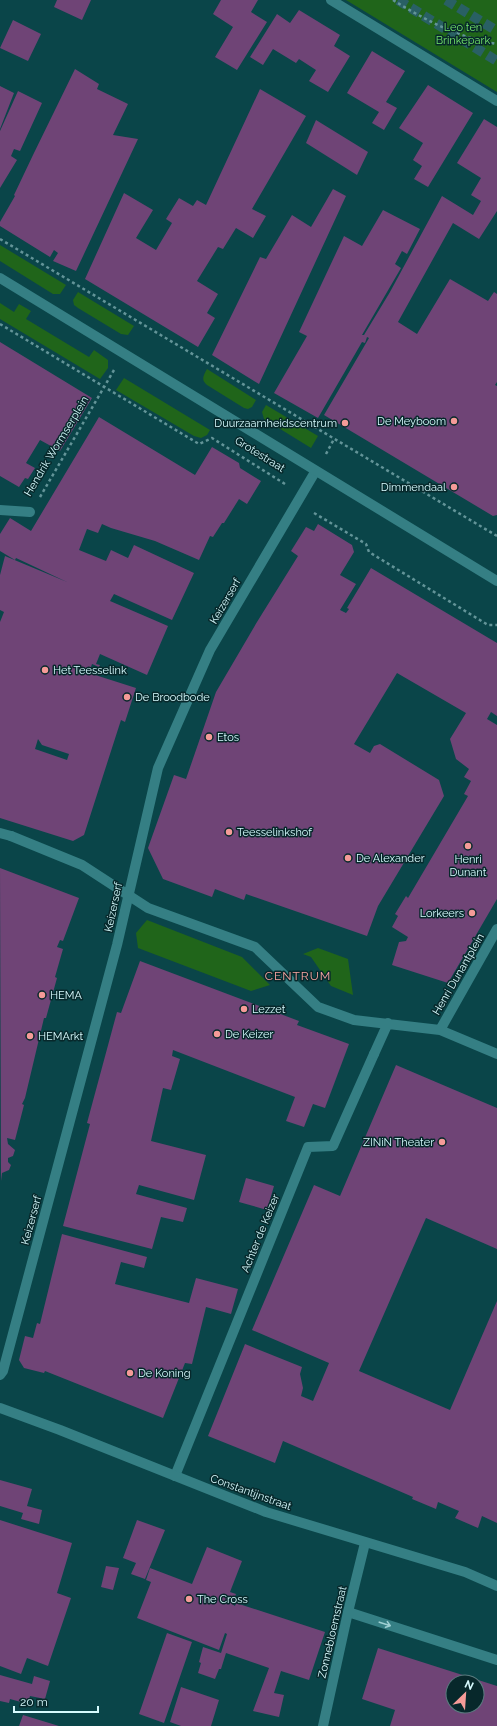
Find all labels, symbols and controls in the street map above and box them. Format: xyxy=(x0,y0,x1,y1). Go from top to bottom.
park label: Leo ten Brinkepark xyxy=(436,21,490,47)
street label: Hendrik Wormserplein xyxy=(21,394,91,499)
place label: De Meyboom xyxy=(377,415,446,428)
marker: De Meyboom xyxy=(449,416,459,426)
place label: Duurzaamheidscentrum xyxy=(214,417,337,430)
marker: Duurzaamheidscentrum xyxy=(340,418,350,428)
street label: Grotestraat xyxy=(232,434,287,475)
place label: Dimmendaal xyxy=(381,481,446,494)
marker: Dimmendaal xyxy=(449,482,459,492)
street label: Keizerserf xyxy=(207,576,244,626)
place label: Het Teesselink xyxy=(53,664,127,677)
marker: Het Teesselink xyxy=(40,665,50,675)
place label: De Broodbode xyxy=(135,691,210,704)
marker: De Broodbode xyxy=(122,692,132,702)
place label: Etos xyxy=(217,731,239,744)
marker: Etos xyxy=(204,732,214,742)
place label: Teesselinkshof xyxy=(237,826,312,839)
marker: Teesselinkshof xyxy=(224,827,234,837)
marker: Henri Dunant xyxy=(463,841,473,851)
place label: De Alexander xyxy=(356,852,425,865)
marker: De Alexander xyxy=(343,853,353,863)
place label: Henri Dunant xyxy=(450,853,487,879)
street label: Keizerserf xyxy=(102,881,125,933)
place label: Lorkeers xyxy=(420,907,464,920)
marker: Lorkeers xyxy=(467,908,477,918)
street label: Henri Dunantplein xyxy=(430,931,487,1017)
district label: CENTRUM xyxy=(265,969,331,983)
place label: HEMA xyxy=(50,989,82,1002)
marker: HEMA xyxy=(37,990,47,1000)
place label: Lezzet xyxy=(252,1003,286,1016)
marker: Lezzet xyxy=(239,1004,249,1014)
place label: De Keizer xyxy=(225,1028,273,1041)
marker: De Keizer xyxy=(212,1029,222,1039)
place label: HEMArkt xyxy=(38,1030,84,1043)
marker: HEMArkt xyxy=(25,1031,35,1041)
place label: ZINiN Theater xyxy=(363,1136,434,1149)
marker: ZINiN Theater xyxy=(437,1137,447,1147)
street label: Achter de Keizer xyxy=(239,1192,282,1274)
street label: Keizerserf xyxy=(19,1194,44,1246)
place label: De Koning xyxy=(138,1367,190,1380)
marker: De Koning xyxy=(125,1368,135,1378)
street label: Constantijnstraat xyxy=(209,1472,293,1513)
street label: Zonnebloemstraat xyxy=(316,1585,349,1679)
place label: The Cross xyxy=(197,1593,248,1606)
marker: The Cross xyxy=(184,1594,194,1604)
one-way arrow xyxy=(379,1620,391,1628)
north arrow xyxy=(445,1674,485,1714)
text: N xyxy=(462,1678,476,1693)
scale bar xyxy=(14,1688,98,1714)
text: 20 m xyxy=(20,1695,48,1709)

